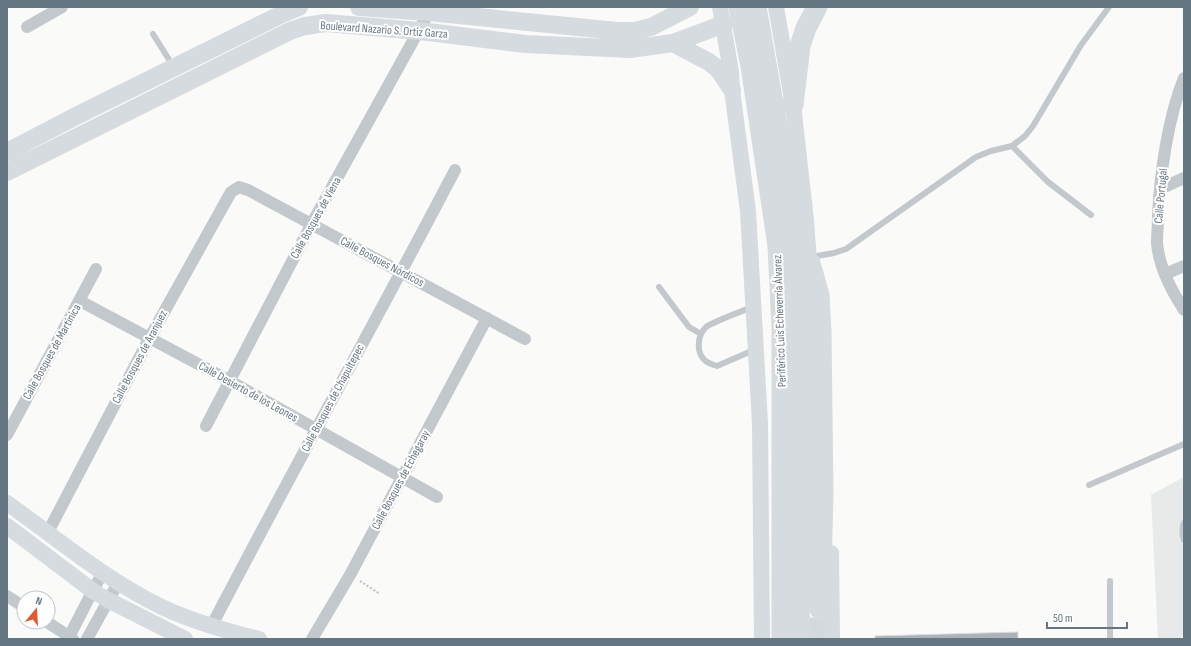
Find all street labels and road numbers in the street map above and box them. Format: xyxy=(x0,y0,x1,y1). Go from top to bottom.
street label: Boulevard Nazario S. Ortiz Garza xyxy=(320,18,449,42)
street label: Calle Portugal xyxy=(1151,168,1171,224)
street label: Calle Bosques de Viena xyxy=(287,174,345,261)
street label: Calle Bosques Nórdicos xyxy=(338,234,426,290)
street label: Periférico Luis Echeverría Álvarez xyxy=(770,254,790,387)
street label: Calle Bosques de Martinica xyxy=(20,301,85,402)
street label: Calle Bosques de Aranjuez xyxy=(109,307,171,406)
street label: Calle Bosques de Chapultepec xyxy=(298,341,368,454)
street label: Calle Desierto de los Leones xyxy=(196,359,300,425)
street label: Calle Bosques de Echegaray xyxy=(369,428,434,532)

